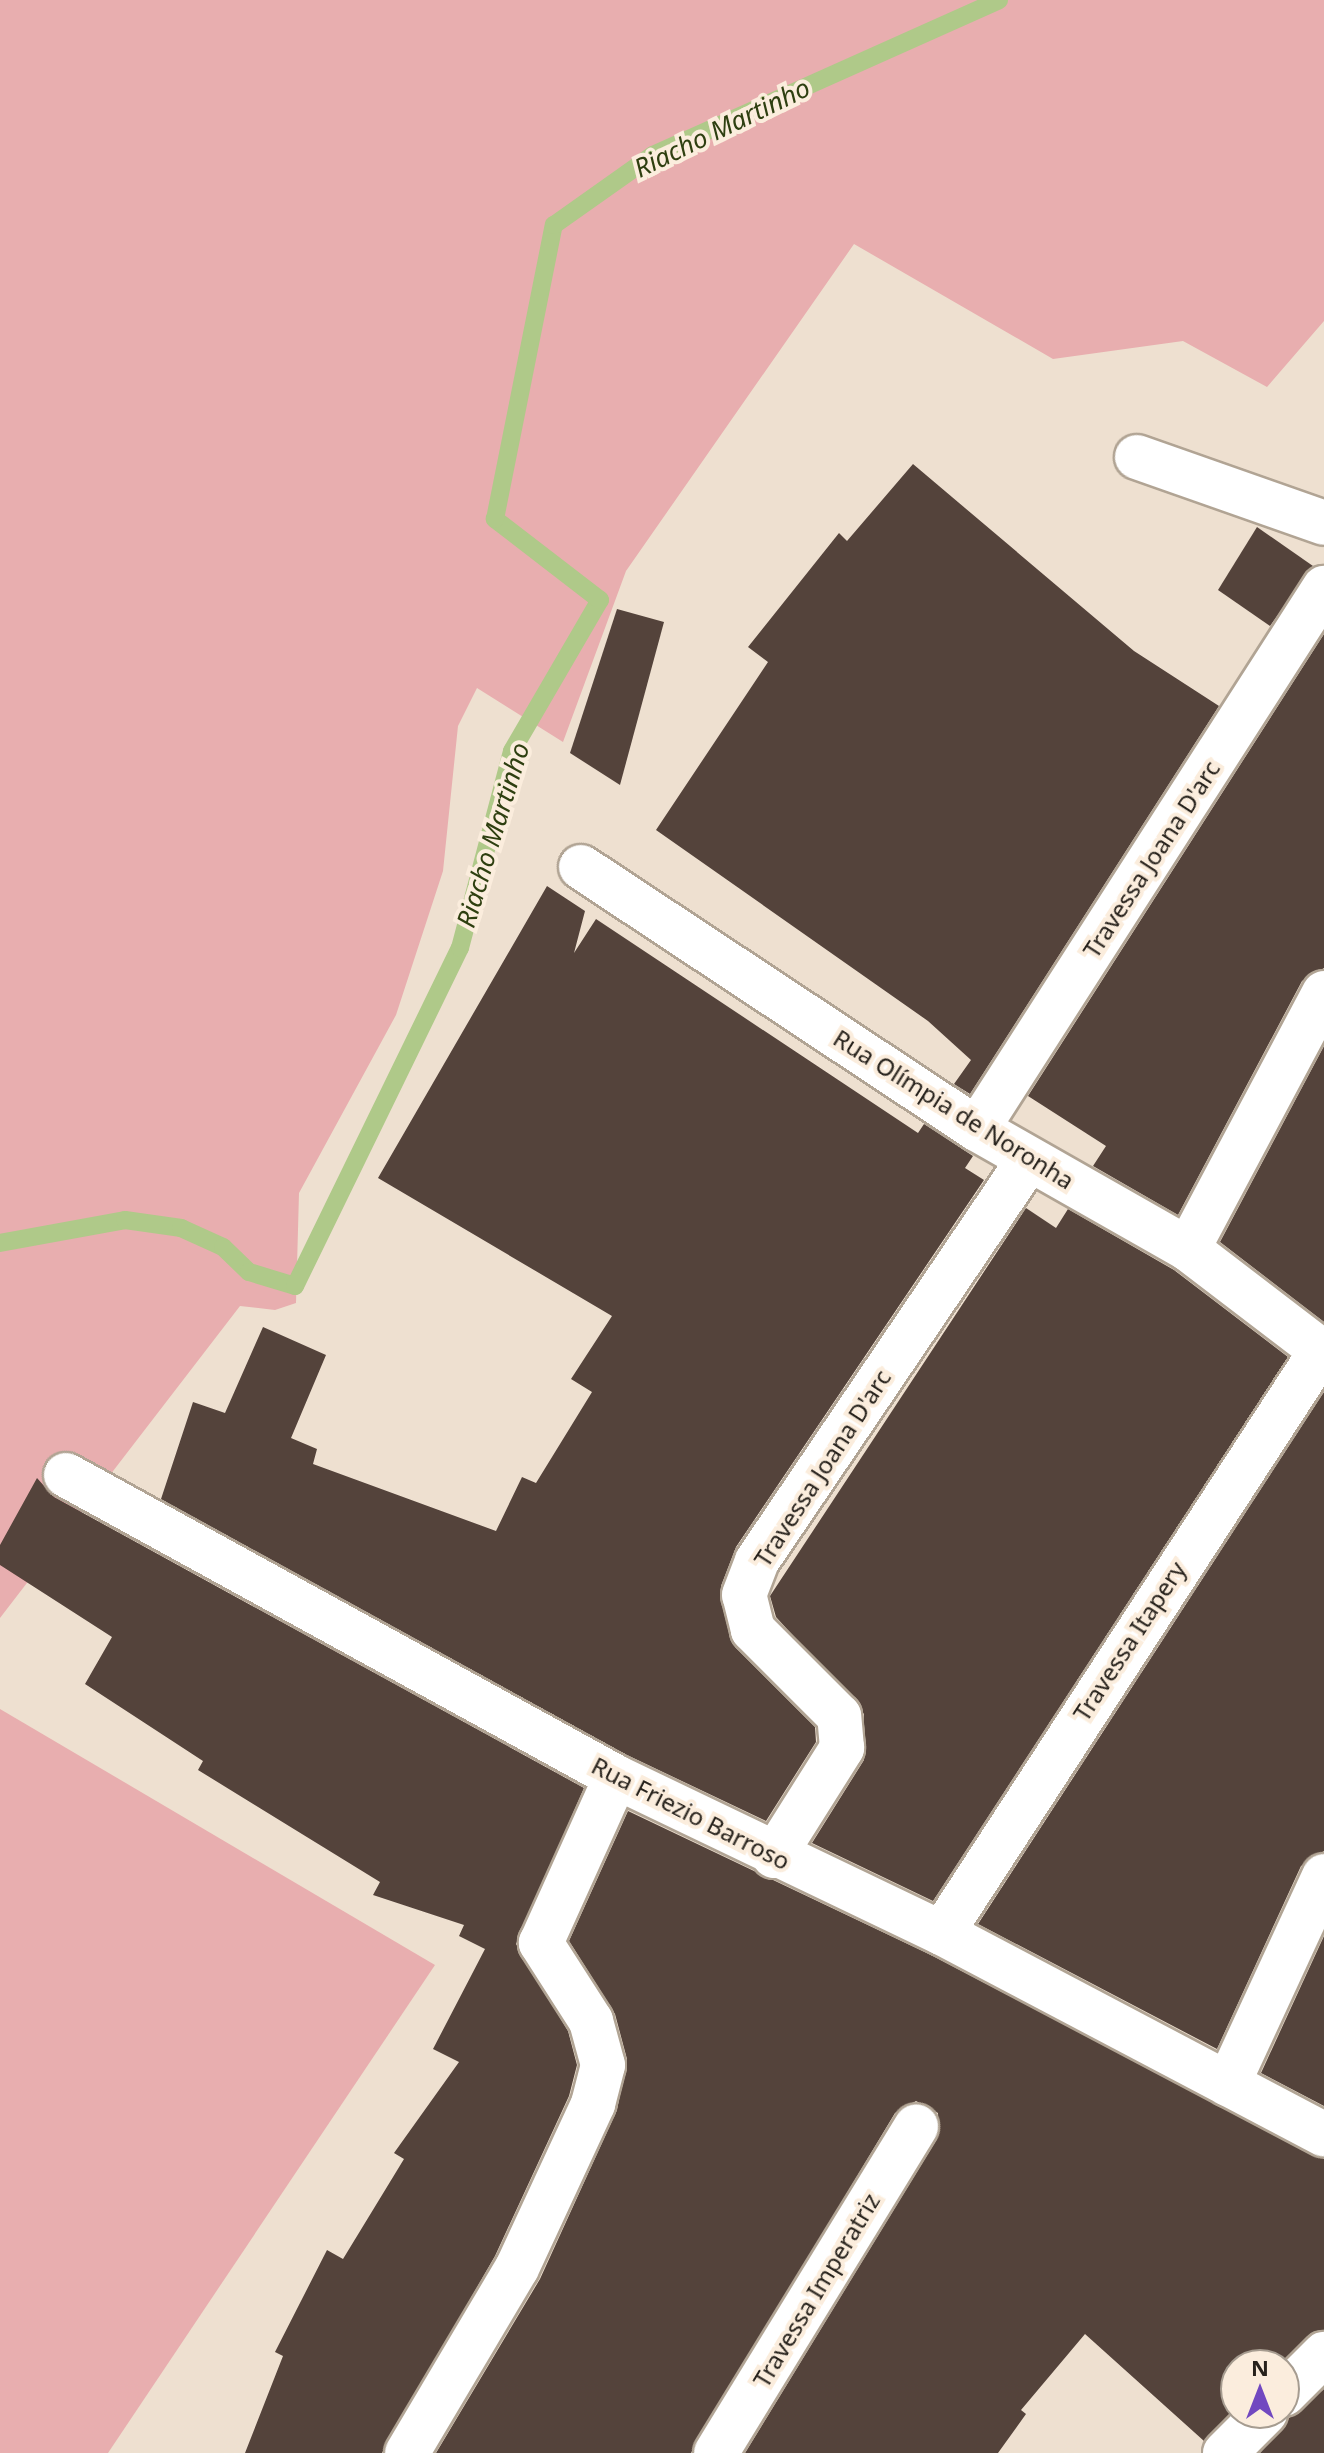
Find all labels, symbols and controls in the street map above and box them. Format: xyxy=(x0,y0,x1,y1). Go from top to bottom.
water label: Riacho Martinho xyxy=(629,72,815,184)
water label: Riacho Martinho xyxy=(450,739,536,931)
street label: Travessa Joana D'arc xyxy=(1077,755,1225,963)
street label: Rua Olímpia de Noronha xyxy=(828,1023,1080,1195)
street label: Travessa Joana D'arc xyxy=(748,1364,896,1572)
street label: Travessa Itapery xyxy=(1067,1556,1191,1726)
street label: Rua Friezio Barroso xyxy=(587,1751,795,1875)
street label: Travessa Imperatriz xyxy=(747,2188,885,2392)
north arrow xyxy=(1220,2349,1300,2429)
text: N xyxy=(1251,2352,1269,2382)

